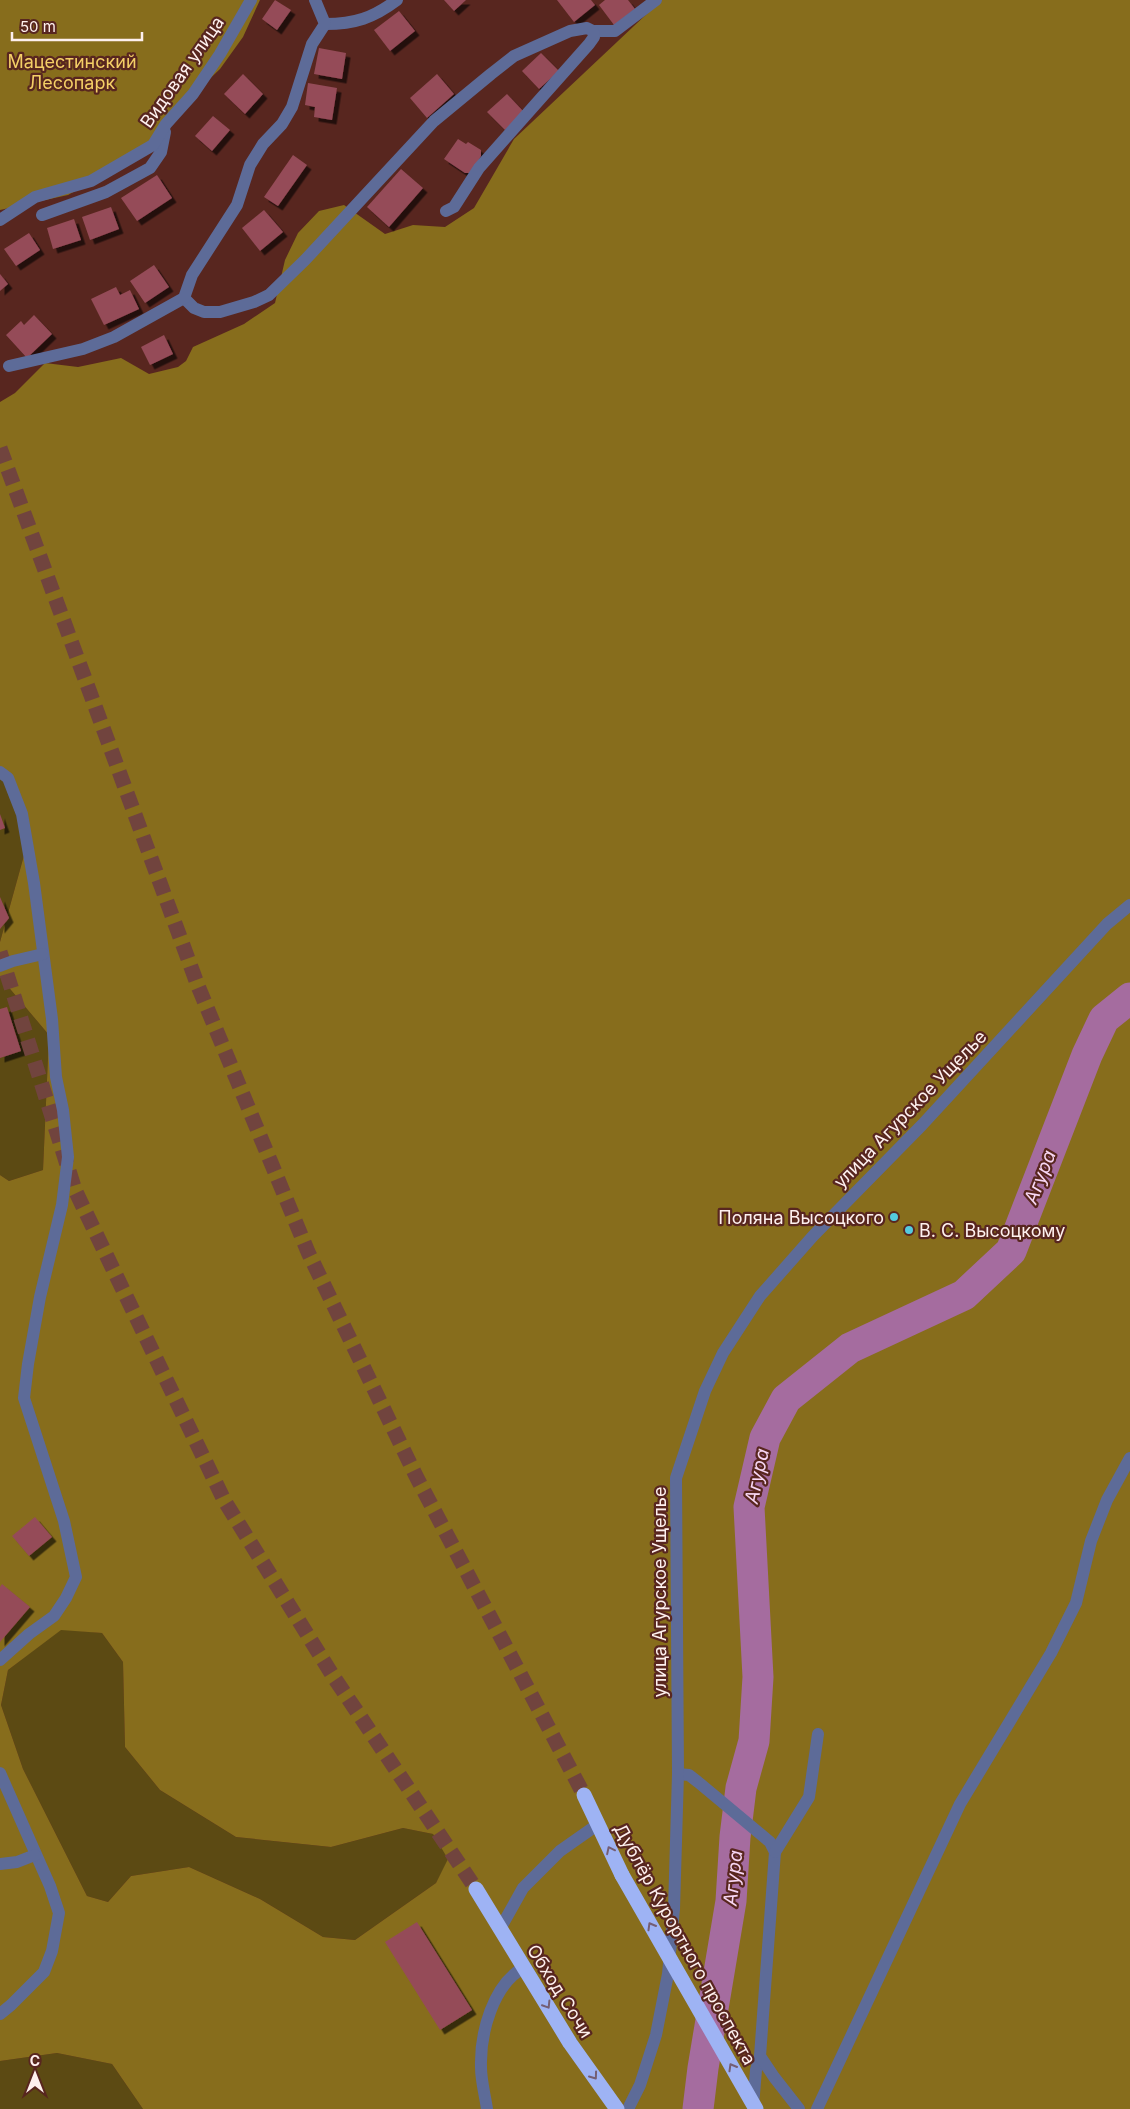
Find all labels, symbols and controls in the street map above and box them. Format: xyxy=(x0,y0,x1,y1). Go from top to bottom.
scale bar xyxy=(12,10,142,42)
street label: Видовая улица xyxy=(136,12,228,132)
text: 50 m xyxy=(20,17,56,36)
park label: Мацестинский Лесопарк xyxy=(7,51,137,93)
street label: улица Агурское Ущелье xyxy=(829,1026,991,1192)
water label: Агура xyxy=(1019,1146,1061,1208)
place label: Поляна Высоцкого xyxy=(718,1207,884,1228)
marker: Поляна Высоцкого xyxy=(888,1211,900,1223)
place label: В. С. Высоцкому xyxy=(919,1220,1065,1241)
marker: В. С. Высоцкому xyxy=(903,1224,915,1236)
water label: Агура xyxy=(740,1446,774,1507)
street label: улица Агурское Ущелье xyxy=(649,1487,670,1697)
street label: Дублёр Курортного проспекта xyxy=(610,1820,760,2068)
one-way arrow xyxy=(605,1846,616,1855)
water label: Агура xyxy=(719,1849,747,1908)
one-way arrow xyxy=(647,1922,657,1931)
street label: Обход Сочи xyxy=(523,1940,597,2042)
one-way arrow xyxy=(540,2000,550,2009)
north arrow xyxy=(10,2049,60,2099)
text: С xyxy=(30,2052,40,2069)
one-way arrow xyxy=(728,2063,738,2072)
one-way arrow xyxy=(588,2070,596,2079)

